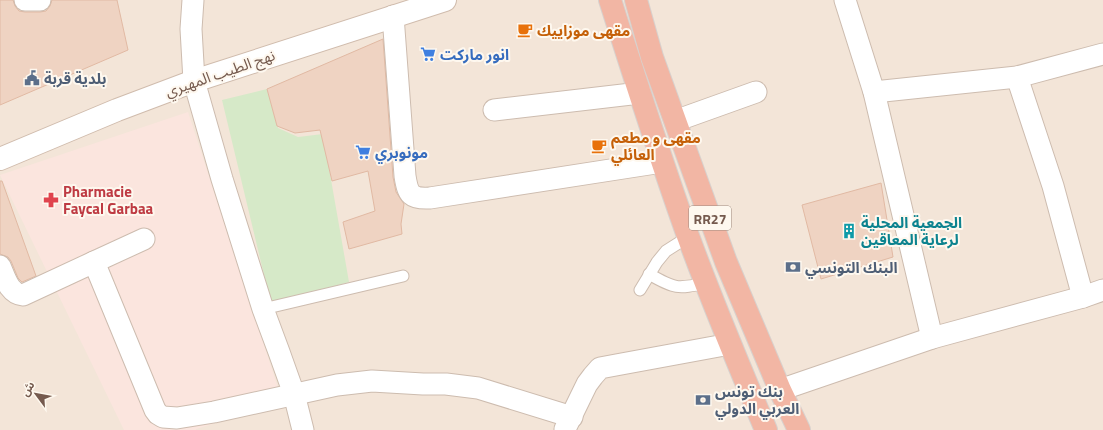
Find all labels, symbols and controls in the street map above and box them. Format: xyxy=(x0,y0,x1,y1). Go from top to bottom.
place label: مقهى موزاييك xyxy=(537,19,630,42)
cafe icon: مقهى موزاييك xyxy=(516,21,534,39)
street label: نهج الطيب المهيري xyxy=(162,43,278,104)
place label: انور ماركت xyxy=(440,43,509,66)
supermarket icon: انور ماركت xyxy=(419,45,437,63)
place label: بلدية قربة xyxy=(44,67,106,90)
public building icon: بلدية قربة xyxy=(23,69,41,87)
place label: مقهى و مطعم العائلي xyxy=(611,126,701,166)
cafe icon: مقهى و مطعم العائلي xyxy=(590,137,608,155)
place label: مونوبري xyxy=(375,141,428,164)
supermarket icon: مونوبري xyxy=(354,143,372,161)
place label: Pharmacie Faycal Garbaa xyxy=(63,180,154,220)
pharmacy icon: Pharmacie Faycal Garbaa xyxy=(42,191,60,209)
road number: RR27 xyxy=(689,206,731,230)
place label: الجمعية المحلية لرعاية المعاقين xyxy=(861,211,962,251)
building icon: الجمعية المحلية لرعاية المعاقين xyxy=(840,222,858,240)
place label: البنك التونسي xyxy=(805,256,898,279)
bank icon: البنك التونسي xyxy=(784,258,802,276)
north arrow xyxy=(16,374,56,414)
text: ش xyxy=(17,378,38,399)
place label: بنك تونس العربي الدولي xyxy=(715,380,799,420)
bank icon: بنك تونس العربي الدولي xyxy=(694,391,712,409)

